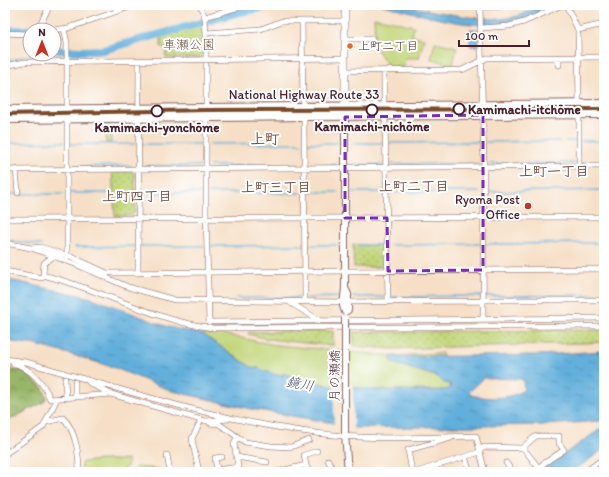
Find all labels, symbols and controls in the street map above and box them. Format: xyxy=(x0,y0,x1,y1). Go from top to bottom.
north arrow xyxy=(22,22,62,62)
scale bar xyxy=(459,22,529,48)
text: N xyxy=(38,26,46,39)
text: 100 m xyxy=(465,29,498,43)
park label: 車瀬公園 xyxy=(163,37,215,52)
place label: 上町二丁目 xyxy=(358,39,418,53)
marker: 上町二丁目 xyxy=(345,41,355,51)
street label: National Highway Route 33 xyxy=(229,87,379,102)
marker: Kamimachi-itchōme xyxy=(452,102,466,116)
place label: Kamimachi-itchōme xyxy=(468,102,581,117)
marker: Kamimachi-nichōme xyxy=(365,103,379,117)
marker: Kamimachi-yonchōme xyxy=(150,104,164,118)
place label: Kamimachi-nichōme xyxy=(315,119,429,134)
place label: Kamimachi-yonchōme xyxy=(95,120,219,136)
district label: 上町 xyxy=(250,130,280,148)
district label: 上町一丁目 xyxy=(519,163,589,180)
district label: 上町二丁目 xyxy=(379,178,449,195)
district label: 上町三丁目 xyxy=(241,179,311,196)
district label: 上町四丁目 xyxy=(102,188,172,205)
place label: Ryoma Post Office xyxy=(455,192,520,222)
marker: Ryoma Post Office xyxy=(523,201,533,211)
street label: 月の瀬橋 xyxy=(327,350,342,402)
water label: 鏡川 xyxy=(285,373,315,395)

